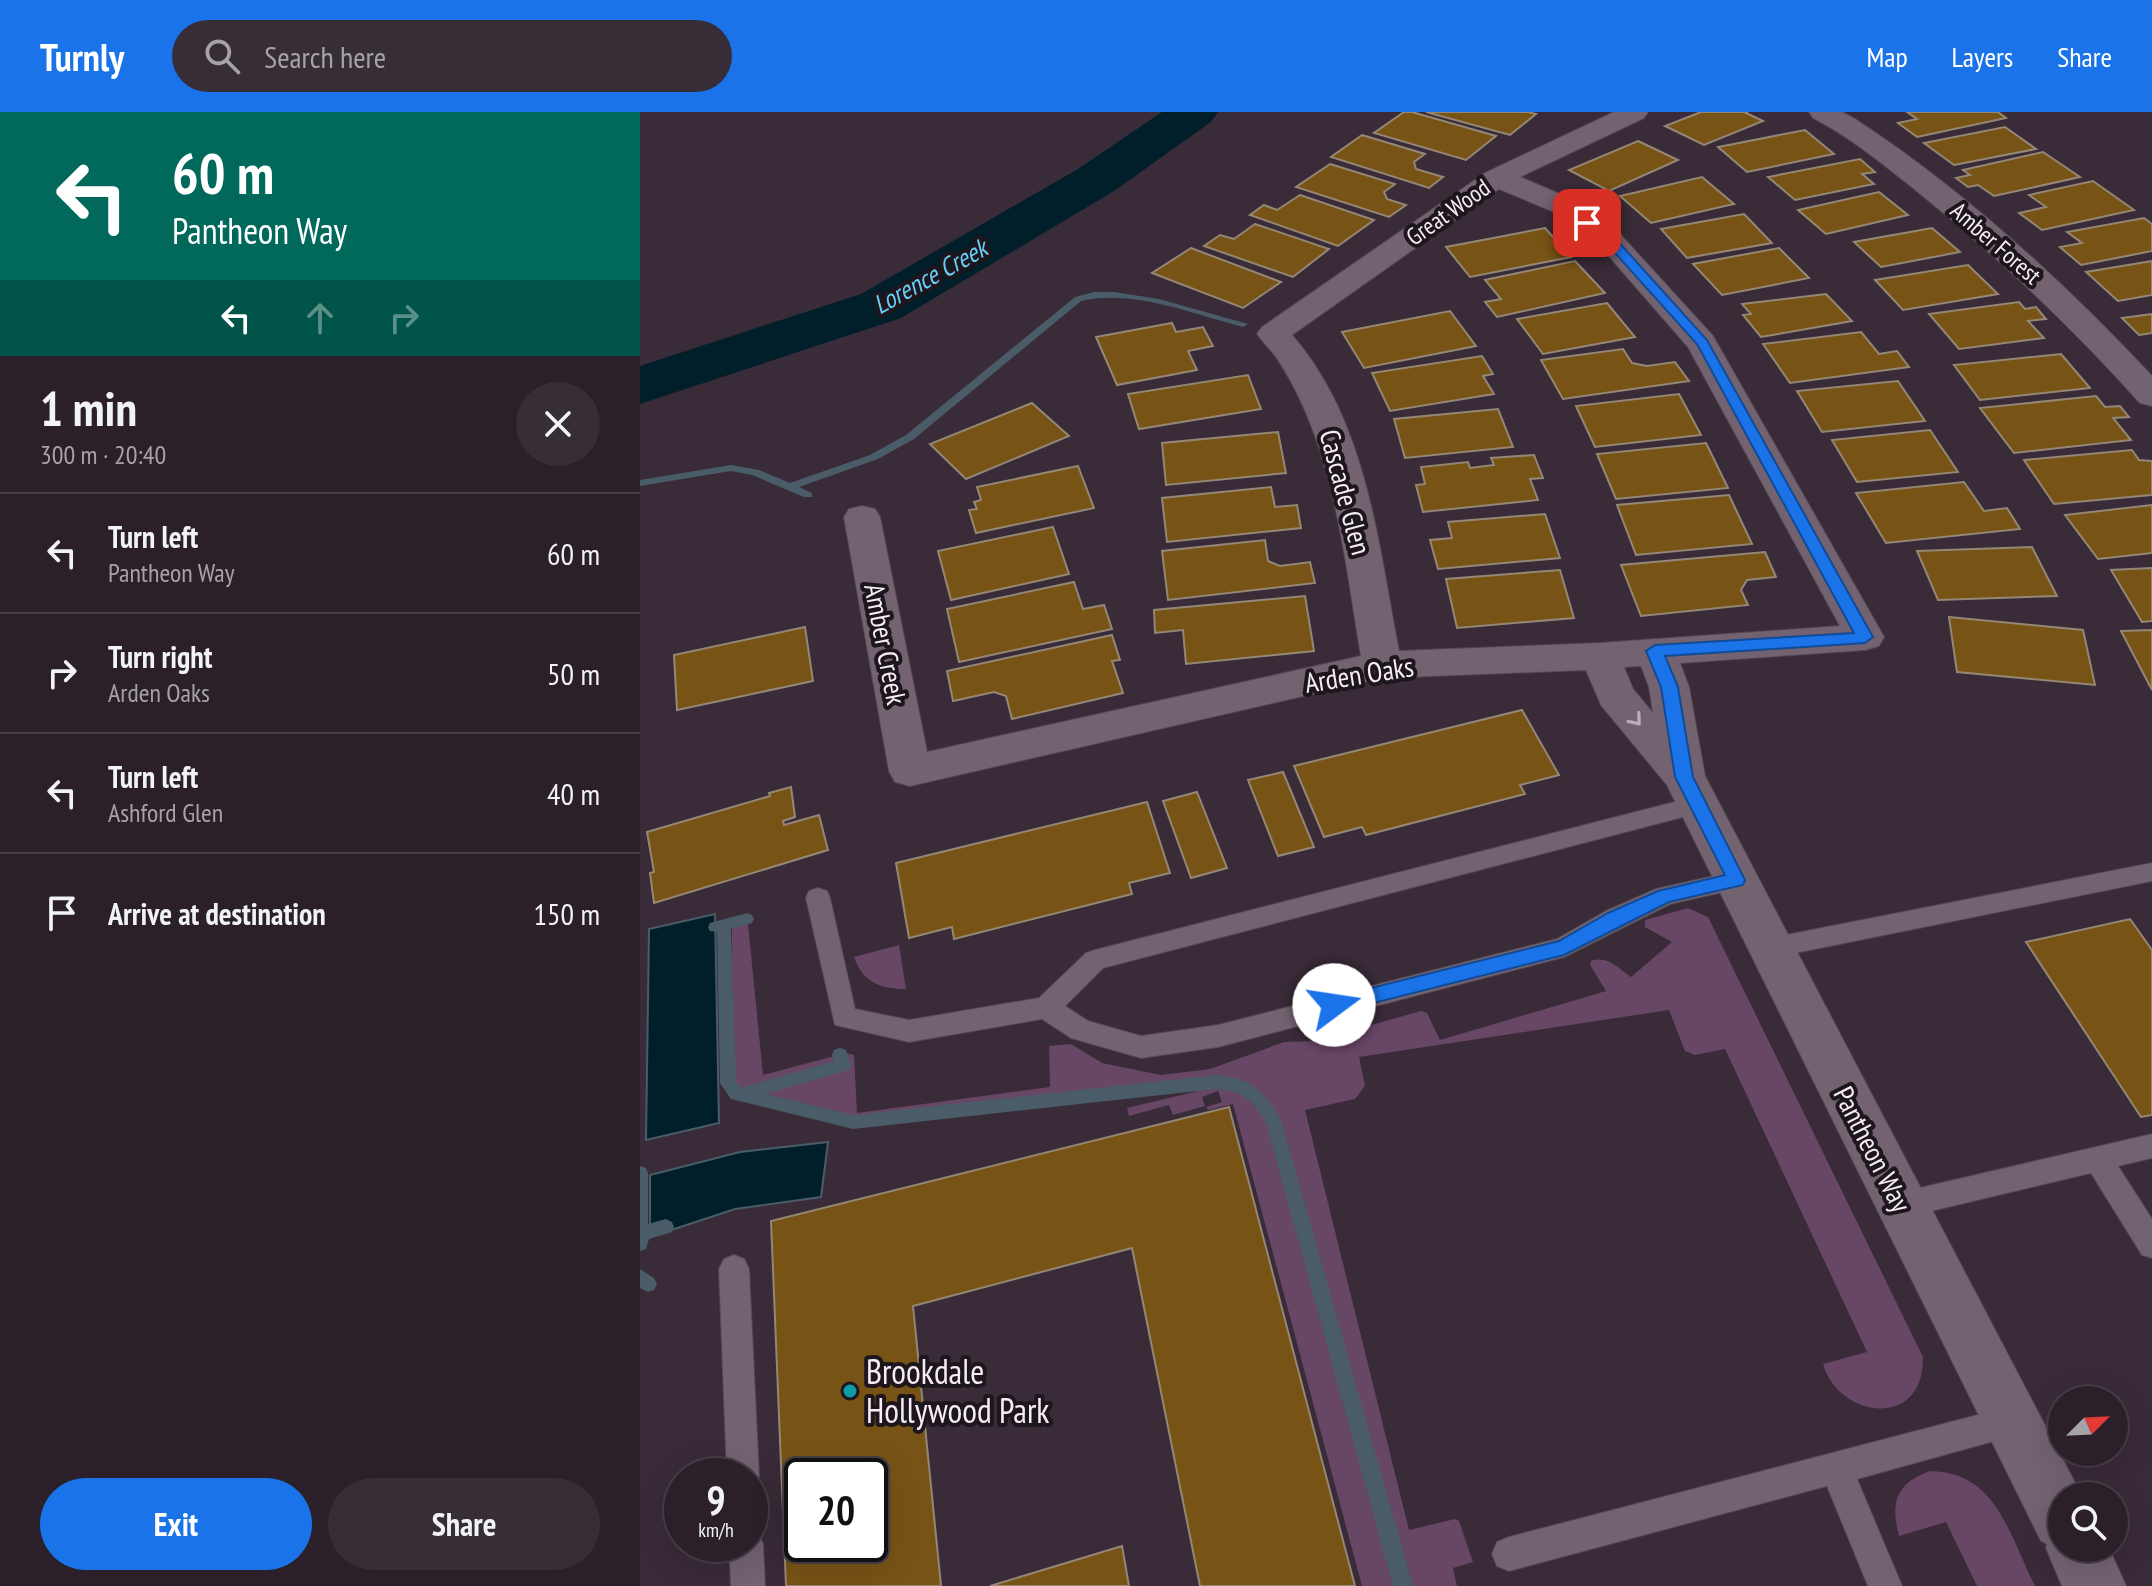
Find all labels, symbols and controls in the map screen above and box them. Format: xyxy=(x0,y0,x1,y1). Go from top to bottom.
search box xyxy=(172,20,732,92)
text: Turnly xyxy=(40,32,124,81)
icon: search xyxy=(200,34,244,78)
text: Search here xyxy=(264,37,386,76)
text: Map xyxy=(1866,38,1908,75)
text: Layers xyxy=(1952,38,2013,75)
text: Share xyxy=(2057,38,2112,75)
text: 60 m xyxy=(172,137,274,209)
icon: left xyxy=(40,144,144,248)
street label: Great Wood xyxy=(1400,172,1496,252)
pin xyxy=(1553,189,1621,257)
street label: Amber Forest xyxy=(1944,195,2048,291)
icon: arrive xyxy=(1565,201,1609,245)
text: Pantheon Way xyxy=(172,207,347,254)
water label: Lorence Creek xyxy=(867,230,995,321)
icon: left xyxy=(214,296,258,340)
icon: ahead xyxy=(298,296,342,340)
icon: right xyxy=(382,296,426,340)
text: 1 min xyxy=(40,377,137,439)
button: close xyxy=(516,382,600,466)
street label: Cascade Glen xyxy=(1312,425,1380,559)
text: 300 m · 20:40 xyxy=(40,438,166,471)
text: Turn left xyxy=(108,517,198,556)
icon: left xyxy=(40,531,84,575)
text: 60 m xyxy=(547,534,600,573)
text: Pantheon Way xyxy=(108,556,234,589)
street label: Amber Creek xyxy=(856,580,916,708)
text: Turn right xyxy=(108,637,212,676)
street label: Arden Oaks xyxy=(1302,647,1416,701)
icon: right xyxy=(40,651,84,695)
text: 50 m xyxy=(547,654,600,693)
text: Arden Oaks xyxy=(108,676,210,709)
one-way arrow xyxy=(1626,711,1641,725)
text: Turn left xyxy=(108,757,198,796)
icon: left xyxy=(40,771,84,815)
text: 40 m xyxy=(547,774,600,813)
text: Ashford Glen xyxy=(108,796,223,829)
icon: arrive xyxy=(40,891,84,935)
text: Arrive at destination xyxy=(108,894,326,933)
text: 150 m xyxy=(534,894,600,933)
position arrow xyxy=(1292,963,1376,1047)
street label: Pantheon Way xyxy=(1826,1080,1921,1218)
place label: Brookdale Hollywood Park xyxy=(866,1349,1049,1432)
marker: Brookdale Hollywood Park xyxy=(841,1382,859,1400)
north arrow xyxy=(2048,1386,2128,1466)
map controls xyxy=(2048,1386,2128,1562)
speed limit sign: 20 xyxy=(784,1458,888,1562)
text: 9 xyxy=(706,1474,726,1526)
button: Exit xyxy=(40,1478,312,1570)
button: Share xyxy=(328,1478,600,1570)
button: search xyxy=(2048,1482,2128,1562)
text: km/h xyxy=(698,1517,734,1543)

